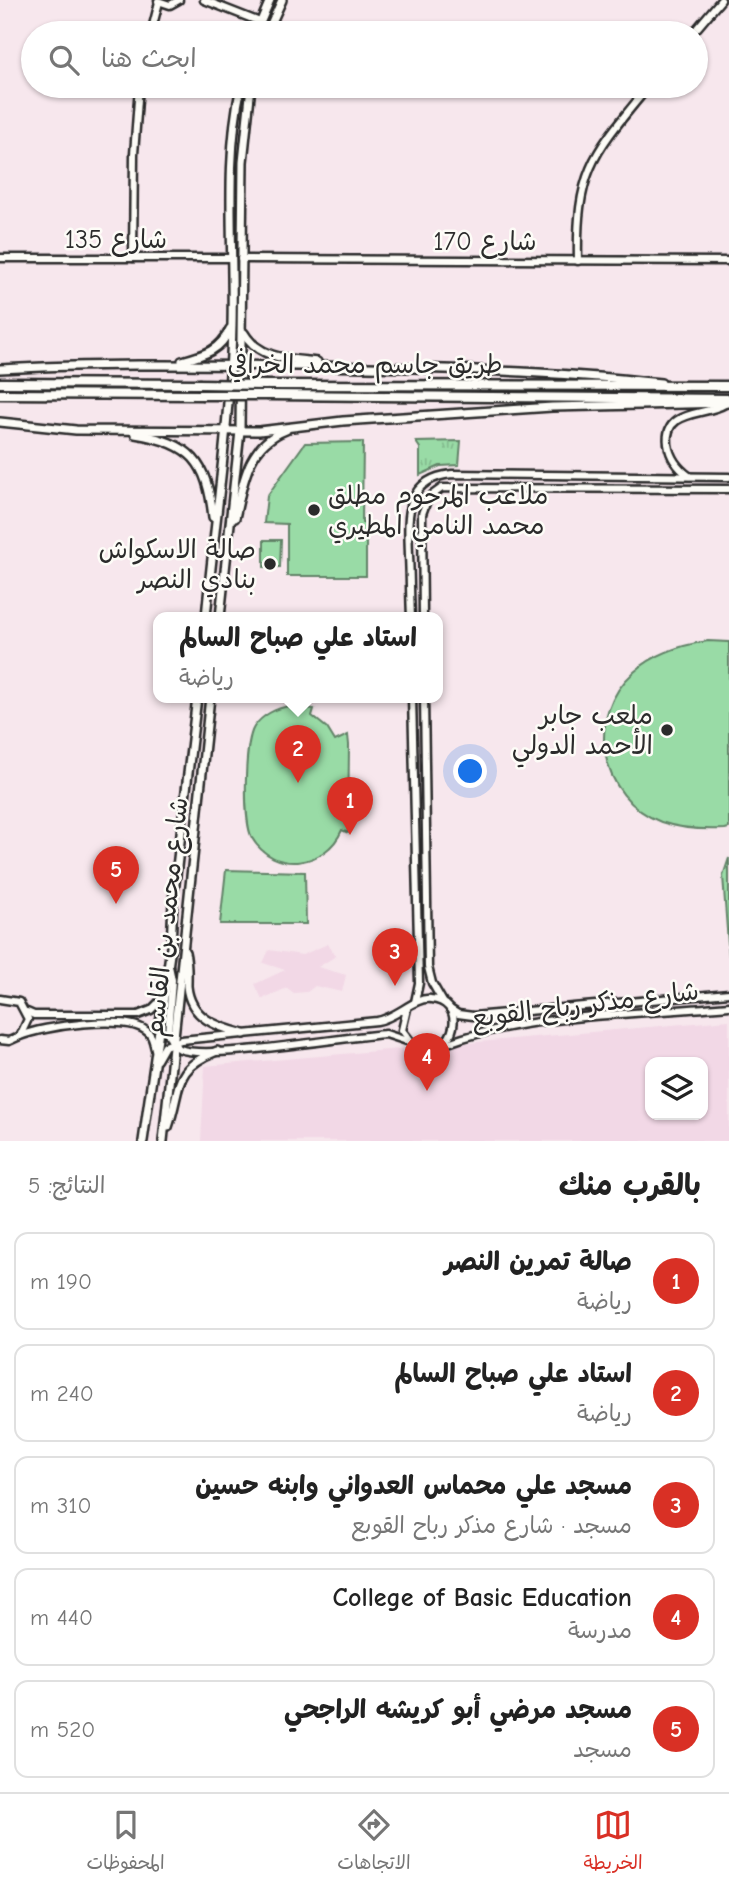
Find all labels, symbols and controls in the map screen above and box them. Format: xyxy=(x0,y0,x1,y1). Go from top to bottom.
search box xyxy=(21,21,708,98)
icon: search xyxy=(45,41,83,79)
text: ابحث هنا xyxy=(101,44,197,74)
street label: شارع 135 xyxy=(65,225,167,257)
street label: شارع 170 xyxy=(433,227,537,259)
street label: طريق جاسم محمد الخرافي xyxy=(227,348,503,384)
place label: ملاعب المرحوم مطلق محمد النامي المطيري xyxy=(328,481,548,548)
marker: ملاعب المرحوم مطلق محمد النامي المطيري xyxy=(306,502,322,518)
place label: صالة الاسكواش بنادي النصر xyxy=(98,535,256,598)
marker: صالة الاسكواش بنادي النصر xyxy=(262,556,278,572)
popup xyxy=(153,612,443,703)
text: استاد علي صباح السالم xyxy=(179,623,417,653)
text: رياضة xyxy=(179,664,234,691)
place label: ملعب جابر الأحمد الدولي xyxy=(512,701,653,768)
marker: ملعب جابر الأحمد الدولي xyxy=(659,722,675,738)
pin: 2 xyxy=(275,725,321,783)
your location xyxy=(453,754,487,788)
pin: 1 xyxy=(327,777,373,835)
street label: شارع محمد بن القاسم xyxy=(140,796,198,1039)
pin: 5 xyxy=(93,846,139,904)
pin: 3 xyxy=(372,928,418,986)
street label: شارع مذكر رباح القوبع xyxy=(470,976,701,1037)
pin: 4 xyxy=(404,1033,450,1091)
map controls xyxy=(645,1057,708,1120)
button: layers xyxy=(645,1057,708,1120)
text: بالقرب منك xyxy=(559,1168,701,1203)
text: النتائج: 5 xyxy=(28,1172,105,1199)
text: صالة تمرين النصر xyxy=(444,1247,632,1277)
text: 190 m xyxy=(30,1268,92,1295)
text: 1 xyxy=(671,1268,681,1295)
text: رياضة xyxy=(577,1288,632,1315)
text: استاد علي صباح السالم xyxy=(394,1359,632,1389)
text: 240 m xyxy=(30,1380,94,1407)
text: 2 xyxy=(670,1380,682,1407)
text: رياضة xyxy=(577,1400,632,1427)
text: مسجد علي محماس العدواني وابنه حسين xyxy=(195,1471,632,1501)
text: 310 m xyxy=(30,1492,91,1519)
text: 3 xyxy=(670,1492,682,1519)
text: مسجد · شارع مذكر رباح القوبع xyxy=(351,1512,632,1539)
text: College of Basic Education xyxy=(332,1583,632,1613)
text: 440 m xyxy=(30,1604,93,1631)
text: 4 xyxy=(671,1604,681,1631)
text: مدرسة xyxy=(568,1617,632,1644)
text: مسجد مرضي أبو كريشه الراجحي xyxy=(284,1695,632,1725)
text: 520 m xyxy=(30,1716,95,1743)
text: 5 xyxy=(670,1716,682,1743)
text: مسجد xyxy=(573,1736,632,1763)
tab: المحفوظات xyxy=(86,1806,165,1879)
tab: الاتجاهات xyxy=(337,1806,411,1879)
tab: الخريطة xyxy=(583,1806,643,1879)

